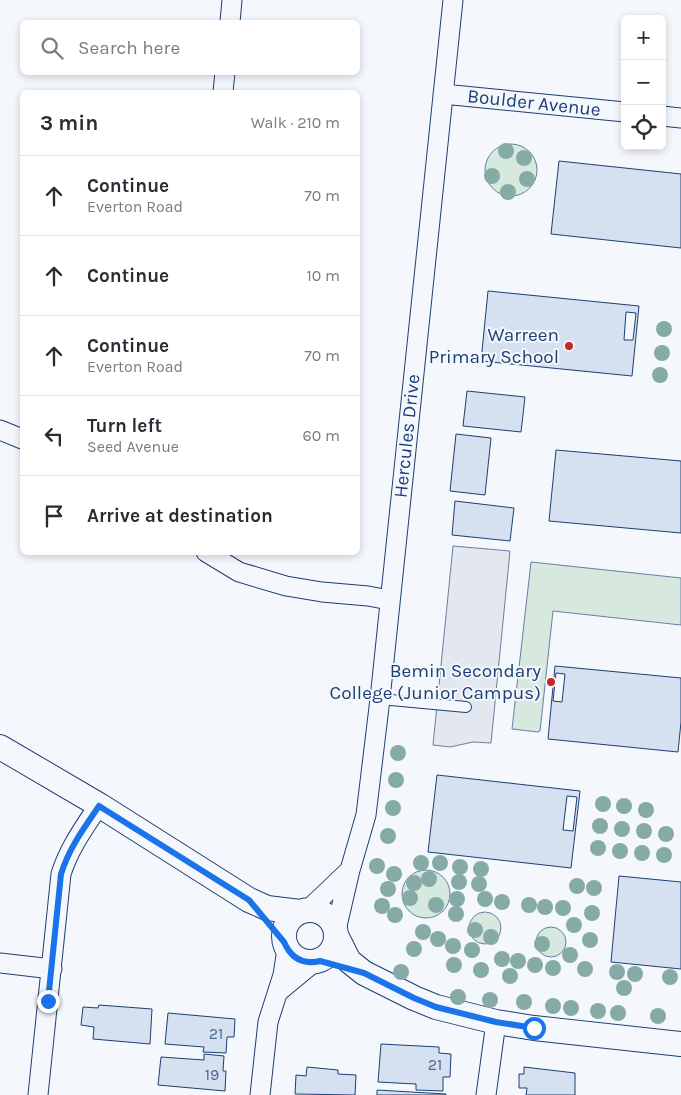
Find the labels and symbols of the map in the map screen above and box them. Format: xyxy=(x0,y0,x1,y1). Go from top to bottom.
street label: Boulder Avenue xyxy=(466,85,602,121)
place label: Warreen Primary School xyxy=(429,324,559,368)
marker: Warreen Primary School xyxy=(563,340,575,352)
street label: Hercules Drive xyxy=(390,373,424,499)
place label: Bemin Secondary College (Junior Campus) xyxy=(330,660,541,704)
marker: Bemin Secondary College (Junior Campus) xyxy=(545,676,557,688)
route end xyxy=(37,990,60,1013)
route start xyxy=(523,1017,546,1040)
house number: 21 xyxy=(209,1024,223,1043)
house number: 21 xyxy=(428,1055,442,1074)
house number: 19 xyxy=(205,1065,219,1084)

